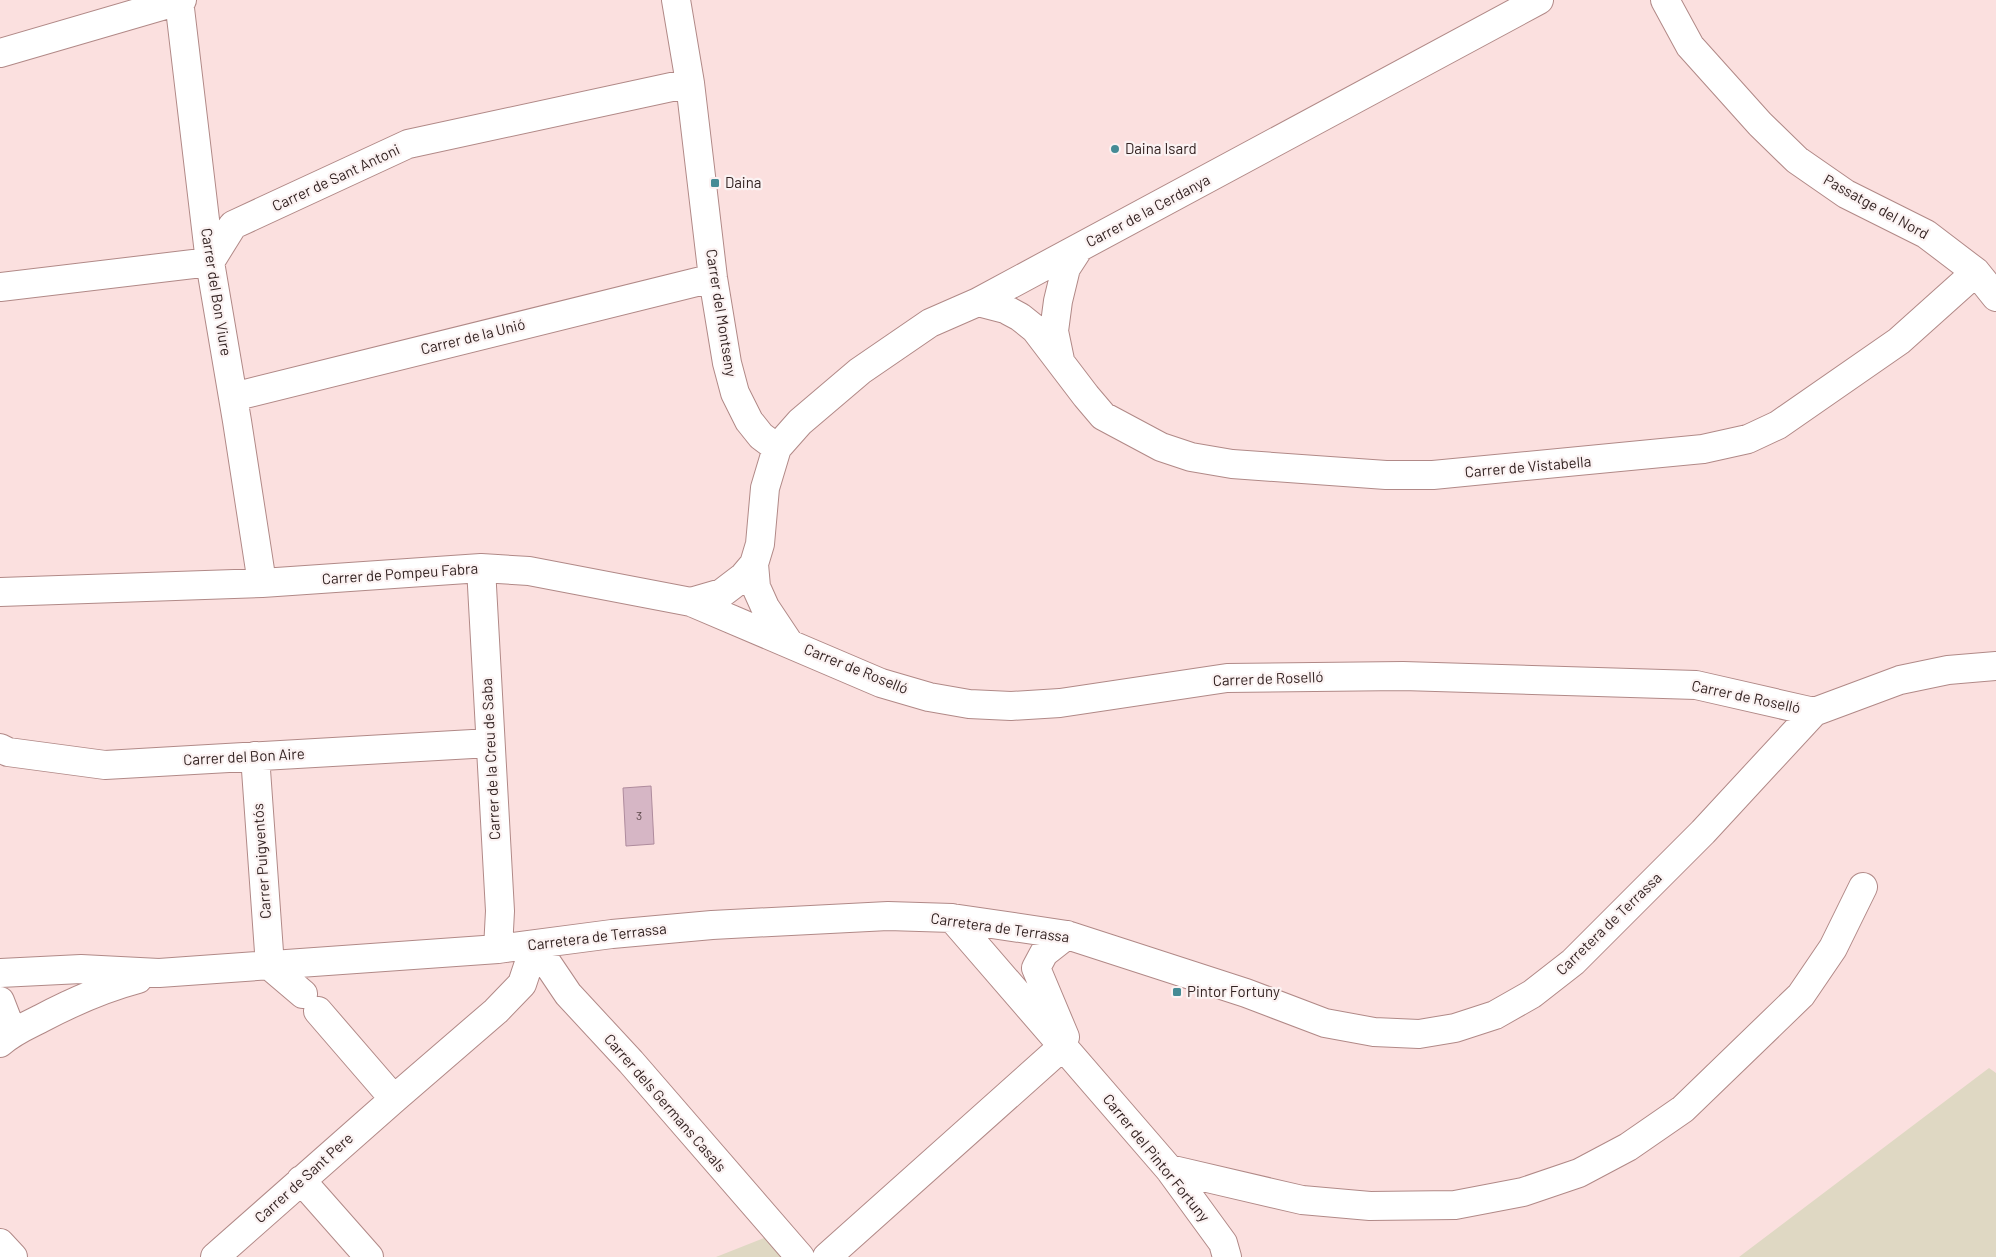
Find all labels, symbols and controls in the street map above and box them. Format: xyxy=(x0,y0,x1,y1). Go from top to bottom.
place label: Daina Isard xyxy=(1125,139,1197,157)
street label: Carrer de Sant Antoni xyxy=(269,140,402,215)
marker: Daina Isard xyxy=(1109,143,1121,155)
street label: Carrer de la Cerdanya xyxy=(1082,170,1213,250)
street label: Passatge del Nord xyxy=(1821,170,1932,242)
place label: Daina xyxy=(725,173,761,191)
marker: Daina xyxy=(709,177,721,189)
street label: Carrer del Bon Viure xyxy=(198,227,236,357)
street label: Carrer del Montseny xyxy=(703,248,741,378)
street label: Carrer de la Unió xyxy=(419,314,527,358)
street label: Carrer de Vistabella xyxy=(1464,452,1592,480)
street label: Carrer de Pompeu Fabra xyxy=(321,559,479,587)
street label: Carrer de Roselló xyxy=(802,639,911,697)
street label: Carrer de Roselló xyxy=(1212,667,1324,689)
street label: Carrer de Roselló xyxy=(1690,676,1802,716)
street label: Carrer de la Creu de Saba xyxy=(477,678,503,841)
street label: Carrer del Bon Aire xyxy=(183,744,305,768)
street label: Carrer Puigventós xyxy=(248,802,274,920)
house number: 3 xyxy=(636,808,642,822)
street label: Carretera de Terrassa xyxy=(1552,868,1665,978)
street label: Carretera de Terrassa xyxy=(930,908,1071,946)
street label: Carretera de Terrassa xyxy=(526,919,667,953)
place label: Pintor Fortuny xyxy=(1187,982,1280,1000)
marker: Pintor Fortuny xyxy=(1171,986,1183,998)
street label: Carrer dels Germans Casals xyxy=(601,1030,731,1175)
street label: Carrer del Pintor Fortuny xyxy=(1100,1090,1214,1225)
street label: Carrer de Sant Pere xyxy=(250,1128,356,1226)

